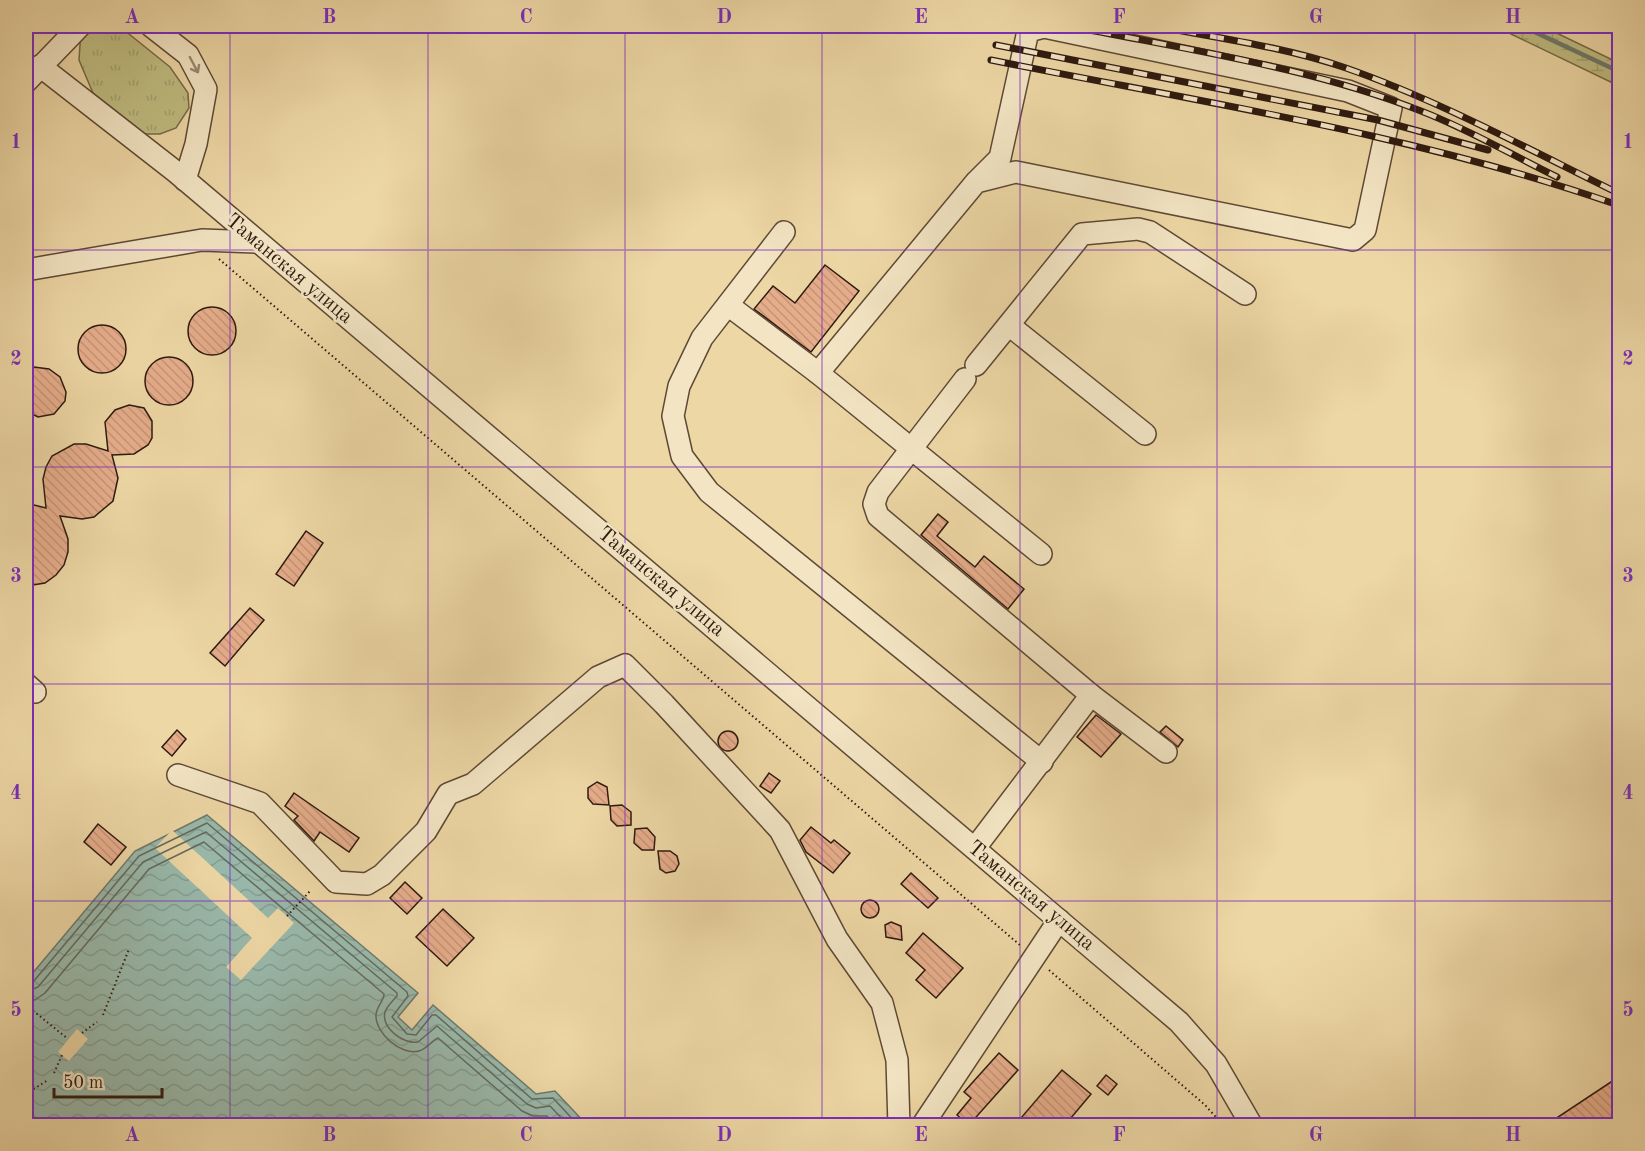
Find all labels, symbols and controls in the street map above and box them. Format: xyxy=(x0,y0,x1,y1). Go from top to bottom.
text: A xyxy=(124,8,140,28)
text: B xyxy=(322,8,336,28)
text: C xyxy=(519,8,533,28)
text: D xyxy=(716,8,732,28)
text: E xyxy=(914,8,928,28)
text: F xyxy=(1112,8,1126,28)
text: G xyxy=(1309,8,1323,28)
text: H xyxy=(1505,8,1521,28)
one-way arrow xyxy=(188,56,200,74)
text: 1 xyxy=(10,133,22,153)
text: 1 xyxy=(1622,133,1634,153)
street label: Таманская улица xyxy=(221,210,357,328)
text: 2 xyxy=(10,350,22,370)
text: 2 xyxy=(1622,350,1634,370)
street label: Таманская улица xyxy=(593,523,729,641)
text: 3 xyxy=(10,567,22,587)
text: 3 xyxy=(1622,567,1634,587)
text: 4 xyxy=(10,784,22,804)
text: 4 xyxy=(1622,784,1634,804)
street label: Таманская улица xyxy=(963,837,1099,955)
text: 5 xyxy=(10,1000,22,1021)
text: 5 xyxy=(1622,1000,1634,1021)
scale bar xyxy=(54,1061,162,1099)
text: 50 m xyxy=(63,1074,103,1092)
text: A xyxy=(124,1126,140,1146)
text: B xyxy=(322,1126,336,1146)
text: C xyxy=(519,1126,533,1146)
text: D xyxy=(716,1126,732,1146)
text: E xyxy=(914,1126,928,1146)
text: F xyxy=(1112,1126,1126,1146)
text: G xyxy=(1309,1126,1323,1146)
text: H xyxy=(1505,1126,1521,1146)

